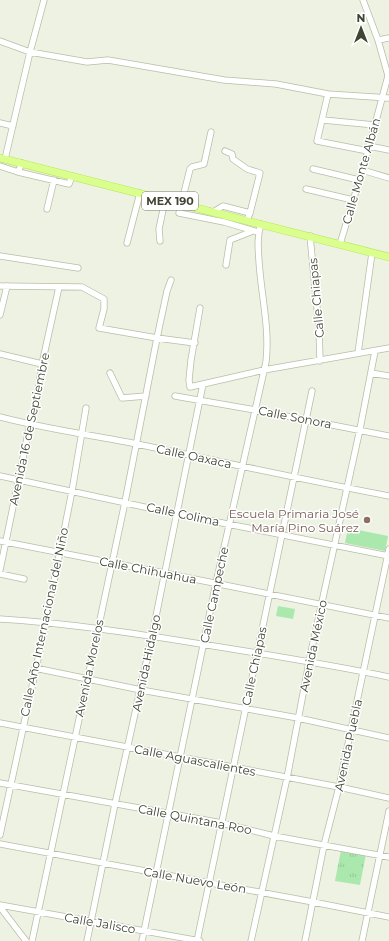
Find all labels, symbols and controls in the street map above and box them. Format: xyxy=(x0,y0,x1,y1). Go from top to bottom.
north arrow xyxy=(341,8,381,48)
text: N xyxy=(357,11,365,25)
street label: Calle Monte Albán xyxy=(339,116,383,226)
road number: MEX 190 xyxy=(142,192,198,210)
street label: Calle Chiapas xyxy=(305,257,327,339)
street label: Avenida 16 de Septiembre xyxy=(5,351,53,507)
street label: Calle Sonora xyxy=(257,403,333,431)
street label: Calle Oaxaca xyxy=(155,441,233,471)
street label: Calle Colima xyxy=(145,499,221,529)
place label: Escuela Primaria José María Pino Suárez xyxy=(229,506,359,535)
marker: Escuela Primaria José María Pino Suárez xyxy=(362,515,372,525)
street label: Calle Año Internacional del Niño xyxy=(17,526,71,718)
street label: Calle Campeche xyxy=(196,546,232,644)
street label: Calle Chihuahua xyxy=(98,553,198,587)
street label: Avenida México xyxy=(296,599,330,693)
street label: Avenida Hidalgo xyxy=(128,613,164,713)
street label: Avenida Morelos xyxy=(71,618,107,718)
street label: Calle Chiapas xyxy=(238,625,270,707)
street label: Avenida Puebla xyxy=(331,697,365,793)
street label: Calle Aguascalientes xyxy=(133,741,257,779)
street label: Calle Quintana Roo xyxy=(137,801,253,837)
street label: Calle Nuevo León xyxy=(142,864,248,896)
street label: Calle Jalisco xyxy=(63,909,137,937)

